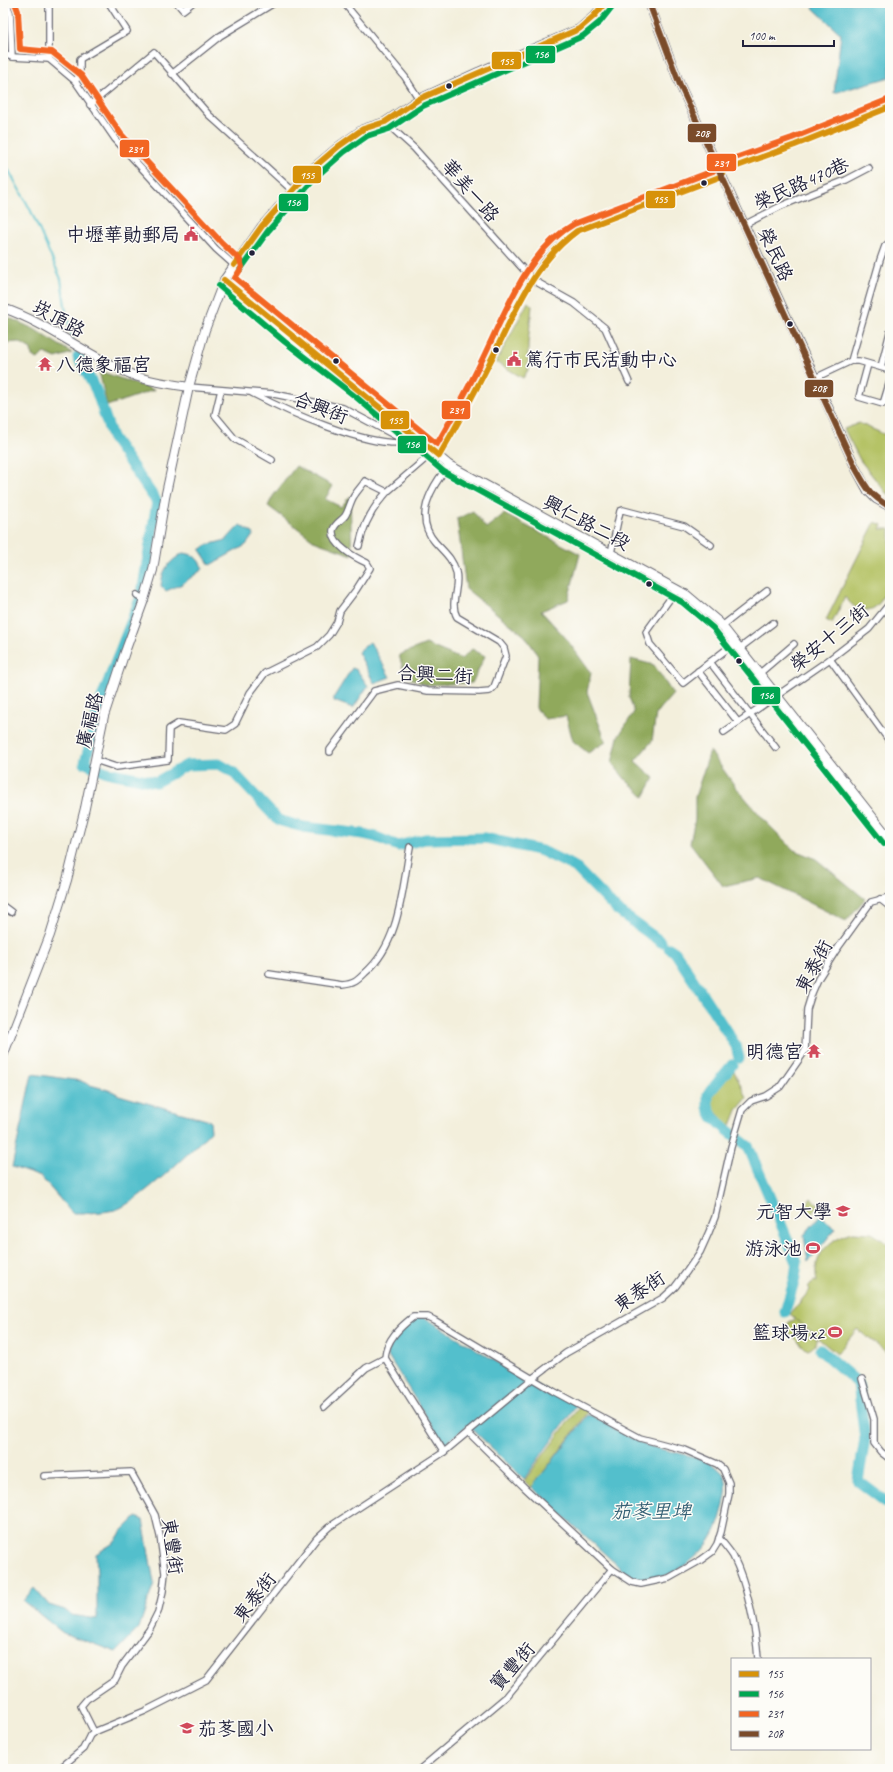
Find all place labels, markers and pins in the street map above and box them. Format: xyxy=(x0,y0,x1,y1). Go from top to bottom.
unlabelled marker xyxy=(444,81,454,91)
unlabelled marker xyxy=(699,178,709,188)
place label: 中壢華勛郵局 xyxy=(66,223,180,247)
public building icon: 中壢華勛郵局 xyxy=(183,226,199,242)
unlabelled marker xyxy=(247,248,257,258)
unlabelled marker xyxy=(785,319,795,329)
unlabelled marker xyxy=(491,345,501,355)
place label: 篤行市民活動中心 xyxy=(525,348,677,372)
public building icon: 篤行市民活動中心 xyxy=(506,351,522,367)
place label: 八德象福宮 xyxy=(56,353,151,377)
temple icon: 八德象福宮 xyxy=(37,356,53,372)
unlabelled marker xyxy=(331,356,341,366)
unlabelled marker xyxy=(644,579,654,589)
unlabelled marker xyxy=(734,656,744,666)
place label: 明德宮 xyxy=(746,1040,803,1064)
temple icon: 明德宮 xyxy=(806,1043,822,1059)
place label: 元智大學 xyxy=(756,1200,832,1224)
school or university icon: 元智大學 xyxy=(835,1203,851,1219)
place label: 游泳池 xyxy=(745,1237,802,1261)
sports icon: 游泳池 xyxy=(805,1240,821,1256)
place label: 籃球場x2 xyxy=(752,1321,825,1345)
sports icon: 籃球場x2 xyxy=(827,1324,843,1340)
place label: 茄苳國小 xyxy=(198,1717,274,1741)
school or university icon: 茄苳國小 xyxy=(179,1720,195,1736)

